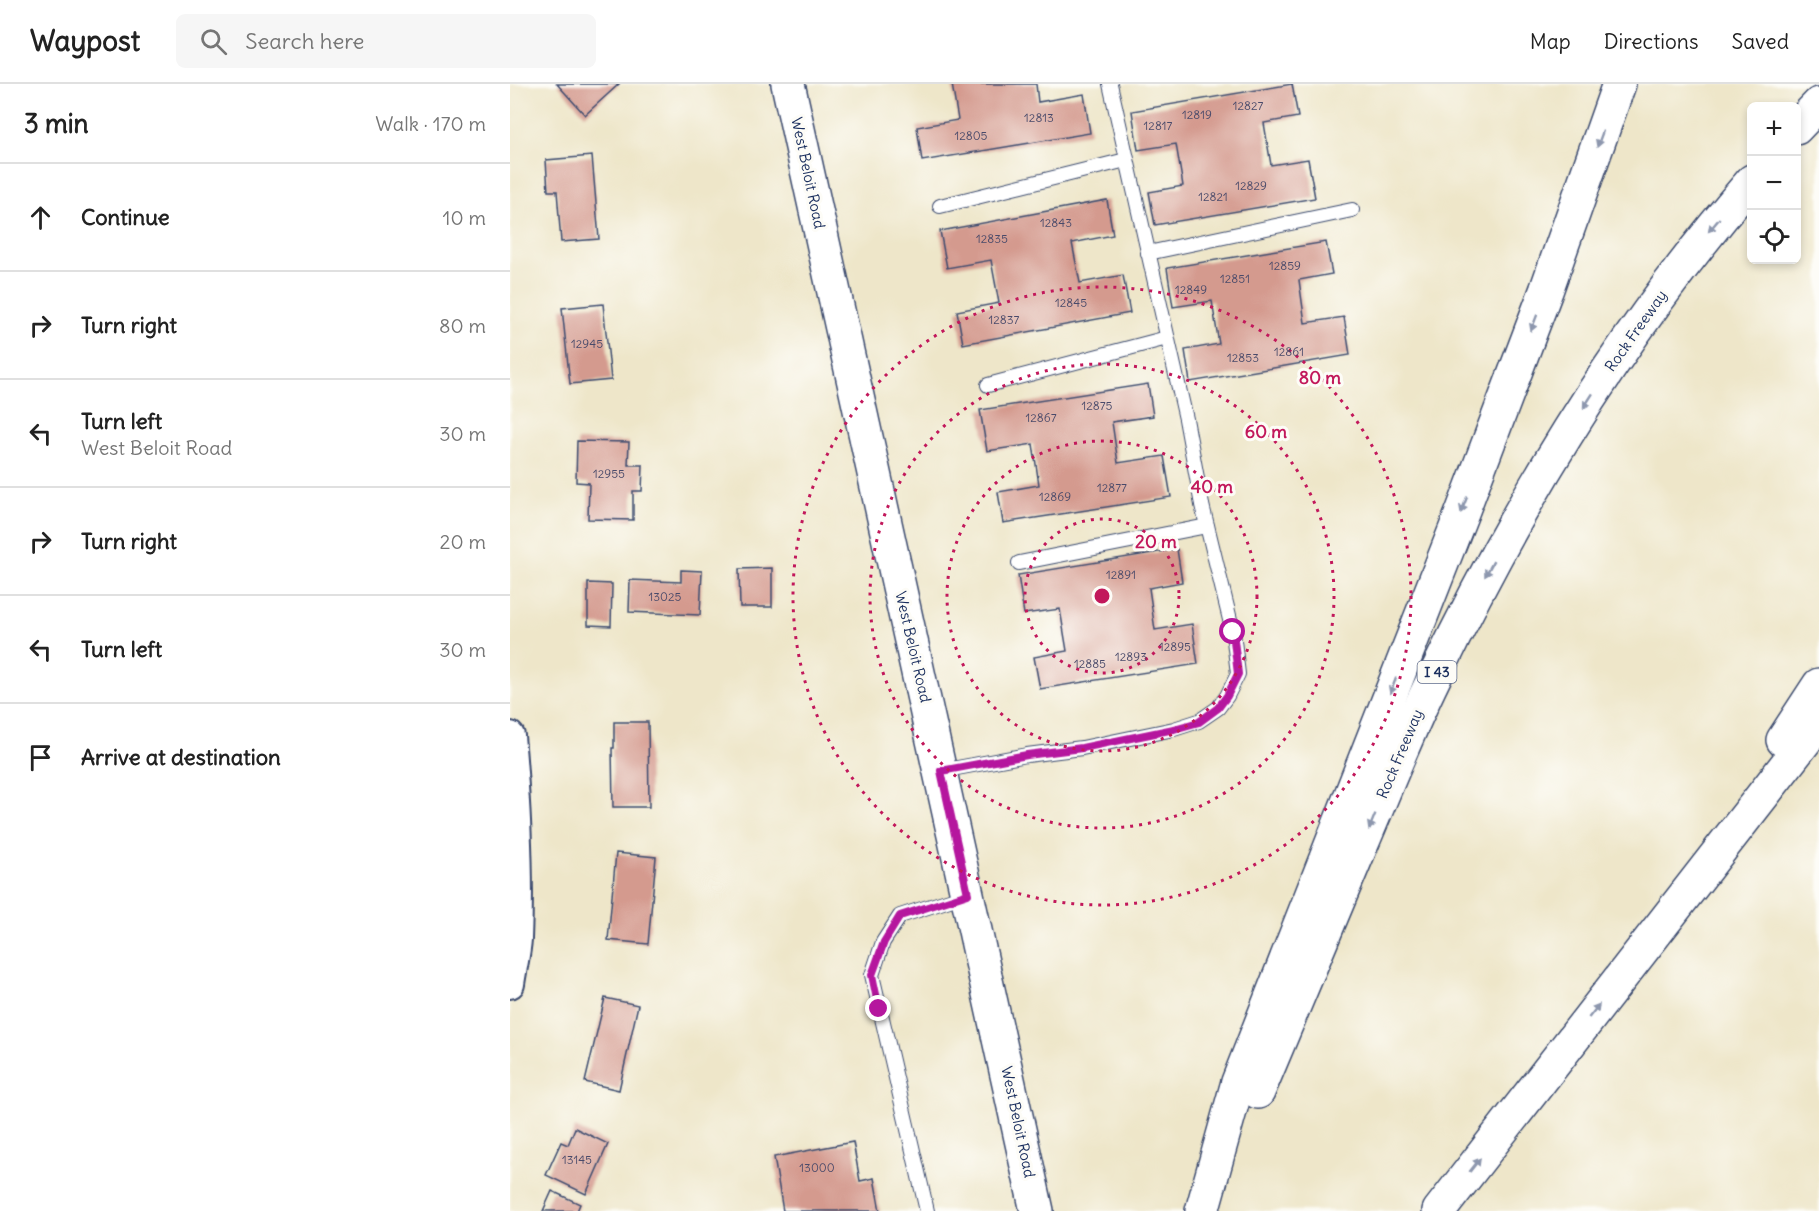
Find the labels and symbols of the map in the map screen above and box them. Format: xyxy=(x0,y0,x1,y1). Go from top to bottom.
house number: 12827 xyxy=(1233,98,1263,113)
house number: 12819 xyxy=(1182,107,1212,122)
house number: 12813 xyxy=(1024,110,1054,125)
street label: West Beloit Road xyxy=(787,115,830,231)
house number: 12817 xyxy=(1144,118,1173,133)
house number: 12805 xyxy=(954,128,988,143)
one-way arrow xyxy=(1594,130,1604,148)
house number: 12829 xyxy=(1235,178,1267,193)
house number: 12821 xyxy=(1198,189,1228,204)
house number: 12843 xyxy=(1040,215,1072,230)
one-way arrow xyxy=(1707,217,1720,233)
house number: 12835 xyxy=(976,231,1008,246)
house number: 12859 xyxy=(1269,258,1301,273)
house number: 12851 xyxy=(1220,271,1250,286)
house number: 12849 xyxy=(1175,282,1207,297)
street label: Rock Freeway xyxy=(1601,286,1671,375)
house number: 12845 xyxy=(1055,295,1087,310)
house number: 12837 xyxy=(989,312,1020,327)
one-way arrow xyxy=(1528,314,1538,332)
house number: 12945 xyxy=(571,336,603,351)
house number: 12861 xyxy=(1274,344,1304,359)
house number: 12853 xyxy=(1227,350,1259,365)
text: 80 m xyxy=(1299,366,1341,389)
one-way arrow xyxy=(1583,393,1594,409)
house number: 12875 xyxy=(1081,398,1113,413)
house number: 12867 xyxy=(1025,410,1057,425)
text: 60 m xyxy=(1245,420,1287,443)
house number: 12955 xyxy=(593,466,625,481)
text: 40 m xyxy=(1191,475,1233,498)
house number: 12877 xyxy=(1097,480,1127,495)
house number: 12869 xyxy=(1039,489,1071,504)
one-way arrow xyxy=(1459,496,1469,514)
text: 20 m xyxy=(1135,530,1177,553)
one-way arrow xyxy=(1484,561,1494,578)
house number: 12891 xyxy=(1106,567,1136,582)
centre of rings xyxy=(1092,586,1112,606)
house number: 13025 xyxy=(649,589,682,604)
street label: West Beloit Road xyxy=(891,589,936,704)
route start xyxy=(1219,618,1245,644)
house number: 12895 xyxy=(1159,639,1191,654)
house number: 12893 xyxy=(1115,649,1147,664)
house number: 12885 xyxy=(1074,656,1106,671)
road number: I 43 xyxy=(1418,661,1456,683)
one-way arrow xyxy=(1388,678,1398,696)
street label: Rock Freeway xyxy=(1372,706,1427,801)
one-way arrow xyxy=(1367,813,1377,831)
route end xyxy=(865,995,891,1021)
one-way arrow xyxy=(1588,1003,1600,1018)
street label: West Beloit Road xyxy=(997,1064,1040,1180)
house number: 13145 xyxy=(562,1152,592,1167)
one-way arrow xyxy=(1468,1157,1480,1172)
house number: 13000 xyxy=(799,1160,835,1175)

